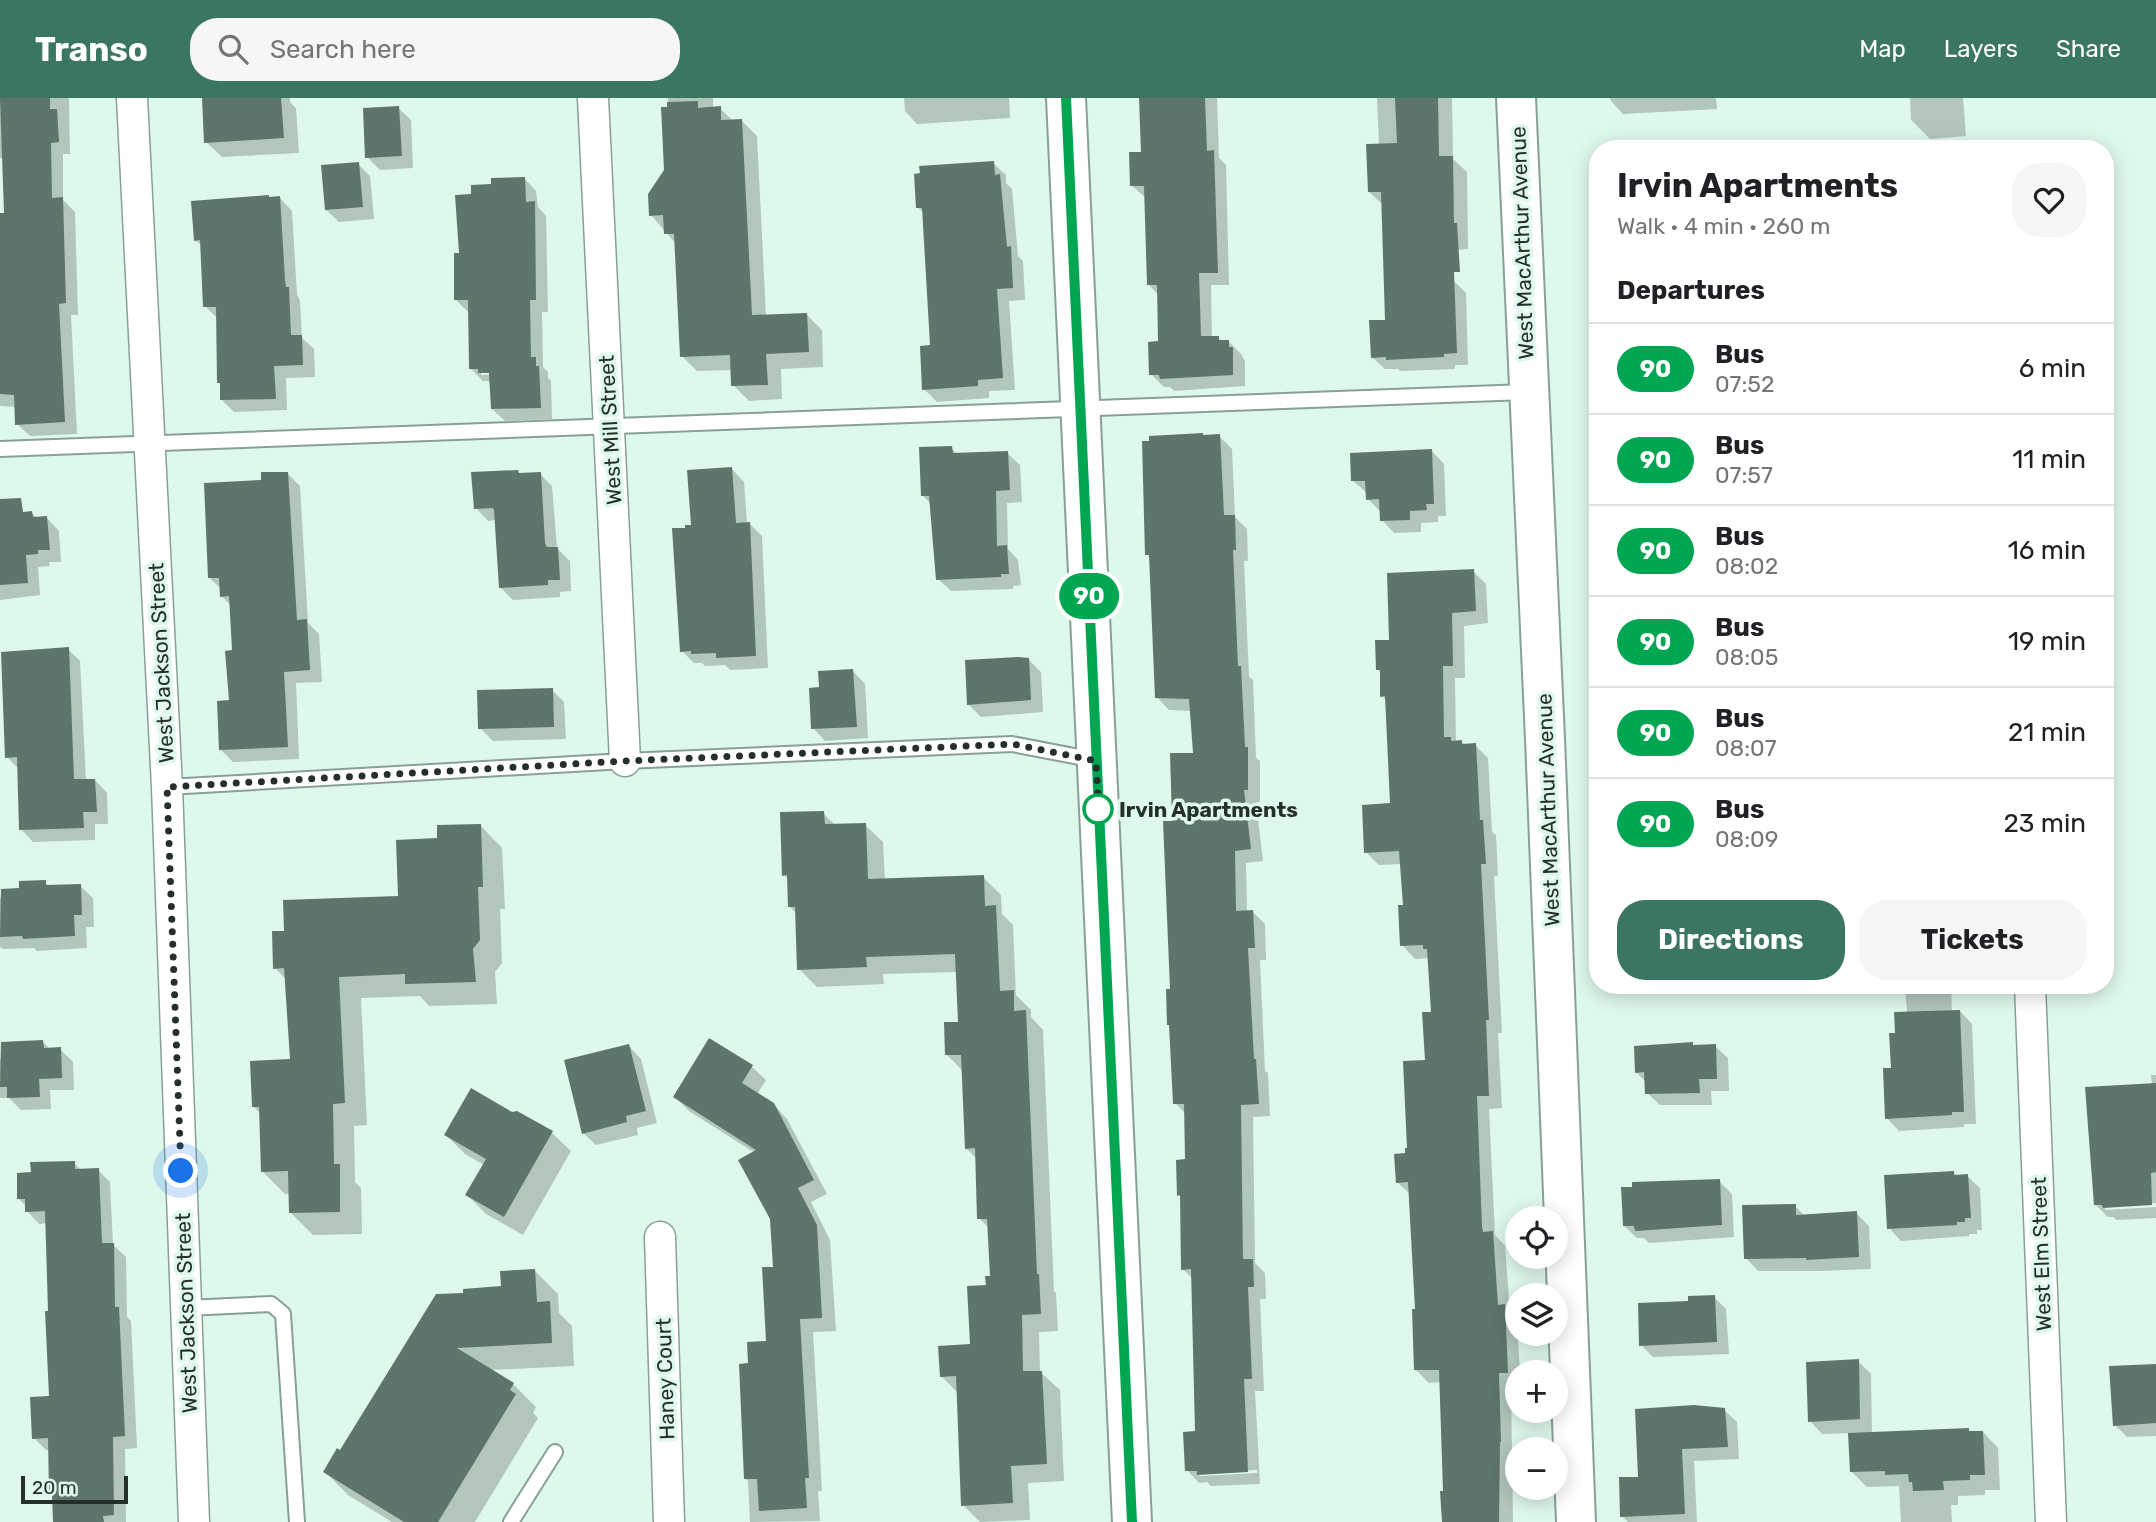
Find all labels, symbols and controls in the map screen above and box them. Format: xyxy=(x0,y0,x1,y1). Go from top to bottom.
search box xyxy=(190,18,680,81)
text: Transo xyxy=(35,30,148,69)
icon: search xyxy=(214,30,252,68)
text: Search here xyxy=(270,34,416,65)
text: Map xyxy=(1859,35,1906,63)
text: Layers xyxy=(1944,35,2018,63)
text: Share xyxy=(2056,35,2121,63)
street label: West MacArthur Avenue xyxy=(1505,126,1539,360)
button: heart xyxy=(2012,163,2086,237)
text: Irvin Apartments xyxy=(1617,166,1898,205)
text: Walk · 4 min · 260 m xyxy=(1617,212,1831,240)
text: Departures xyxy=(1617,275,1765,306)
text: Bus xyxy=(1715,339,1764,370)
text: 6 min xyxy=(2019,353,2086,384)
street label: West Mill Street xyxy=(594,354,626,506)
text: 90 xyxy=(1640,355,1671,383)
text: 07:52 xyxy=(1715,370,1774,398)
text: Bus xyxy=(1715,430,1764,461)
text: 11 min xyxy=(2012,444,2086,475)
text: 90 xyxy=(1640,446,1671,474)
text: 07:57 xyxy=(1715,461,1773,489)
text: Bus xyxy=(1715,521,1764,552)
text: 16 min xyxy=(2008,535,2086,566)
text: 90 xyxy=(1640,537,1671,565)
text: 08:02 xyxy=(1715,552,1778,580)
street label: West Jackson Street xyxy=(143,562,179,764)
line badge: 90 xyxy=(1058,573,1120,619)
text: 90 xyxy=(1073,582,1105,610)
text: Bus xyxy=(1715,612,1764,643)
text: 19 min xyxy=(2008,626,2086,657)
text: 90 xyxy=(1640,628,1671,656)
text: 08:05 xyxy=(1715,643,1778,671)
street label: West MacArthur Avenue xyxy=(1531,693,1565,927)
text: Bus xyxy=(1715,703,1764,734)
text: 21 min xyxy=(2008,717,2086,748)
text: 90 xyxy=(1640,719,1671,747)
text: 08:07 xyxy=(1715,734,1777,762)
marker: Irvin Apartments xyxy=(1083,794,1113,824)
text: Bus xyxy=(1715,794,1764,825)
place label: Irvin Apartments xyxy=(1119,797,1298,822)
text: 23 min xyxy=(2004,808,2086,839)
text: 90 xyxy=(1640,810,1671,838)
text: 08:09 xyxy=(1715,825,1778,853)
button: Directions xyxy=(1617,900,1845,980)
button: Tickets xyxy=(1859,900,2086,980)
your location xyxy=(163,1153,198,1188)
street label: West Elm Street xyxy=(2026,1176,2056,1332)
map controls xyxy=(1505,1206,1568,1500)
button: locate xyxy=(1505,1206,1568,1269)
street label: West Jackson Street xyxy=(170,1212,202,1414)
button: layers xyxy=(1505,1283,1568,1346)
street label: Haney Court xyxy=(650,1318,680,1440)
button: + xyxy=(1505,1360,1568,1423)
button: − xyxy=(1505,1437,1568,1500)
scale bar xyxy=(21,1473,128,1505)
text: 20 m xyxy=(32,1476,77,1499)

